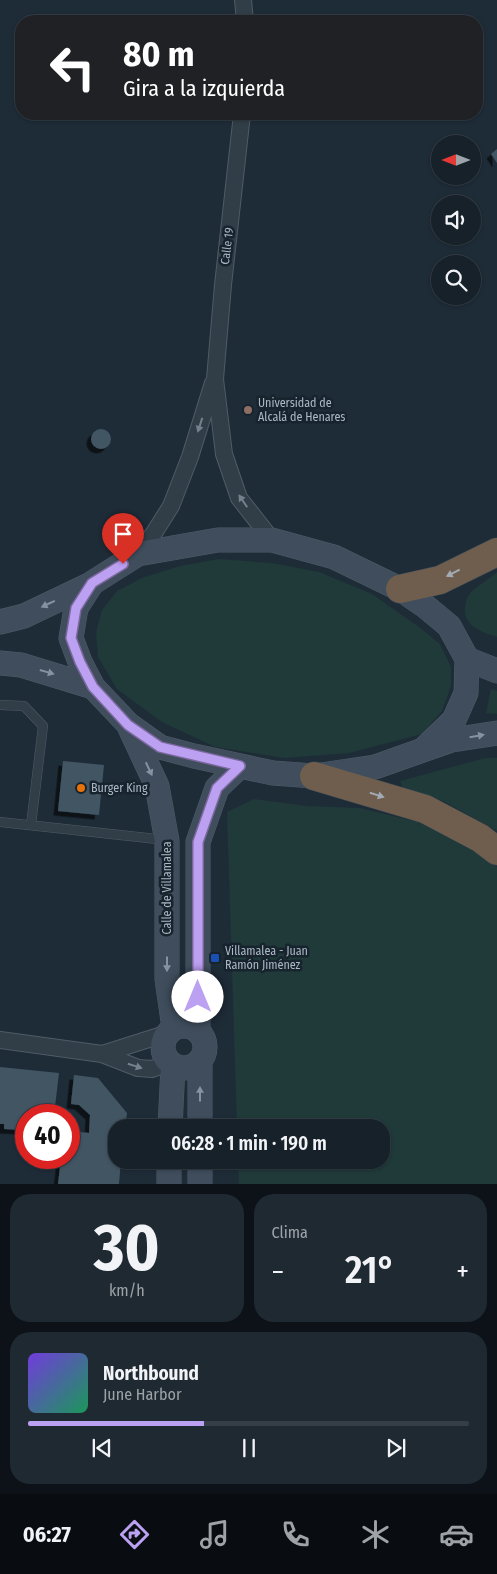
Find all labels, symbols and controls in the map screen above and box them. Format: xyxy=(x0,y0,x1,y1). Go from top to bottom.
text: 80 m xyxy=(123,33,195,75)
icon: left xyxy=(40,35,105,100)
text: Gira a la izquierda xyxy=(123,75,285,102)
north arrow xyxy=(431,135,481,185)
map controls xyxy=(431,135,481,305)
button: sound xyxy=(431,195,481,245)
street label: Calle 19 xyxy=(218,226,236,265)
button: search xyxy=(431,255,481,305)
place label: Universidad de Alcalá de Henares xyxy=(258,396,346,424)
marker: Universidad de Alcalá de Henares xyxy=(242,404,254,416)
one-way arrow xyxy=(196,418,203,433)
one-way arrow xyxy=(238,494,248,508)
pin xyxy=(102,513,144,564)
icon: arrive xyxy=(109,520,137,548)
one-way arrow xyxy=(446,569,461,578)
one-way arrow xyxy=(41,600,55,608)
one-way arrow xyxy=(40,668,55,676)
one-way arrow xyxy=(469,732,485,740)
one-way arrow xyxy=(145,762,153,776)
place label: Burger King xyxy=(91,781,148,795)
marker: Burger King xyxy=(75,782,87,794)
one-way arrow xyxy=(370,792,385,800)
street label: Calle de Villamalea xyxy=(160,841,174,935)
place label: Villamalea - Juan Ramón Jiménez xyxy=(225,944,308,972)
marker: Villamalea - Juan Ramón Jiménez xyxy=(209,952,221,964)
one-way arrow xyxy=(163,956,171,972)
position arrow xyxy=(171,970,223,1022)
one-way arrow xyxy=(128,1062,143,1070)
one-way arrow xyxy=(196,1086,204,1102)
speed limit sign: 40 xyxy=(15,1104,80,1169)
text: 06:28 · 1 min · 190 m xyxy=(171,1132,327,1155)
text: 30 xyxy=(94,1209,160,1287)
text: Clima xyxy=(272,1223,308,1242)
text: 21° xyxy=(345,1247,395,1293)
text: − xyxy=(272,1255,284,1288)
text: + xyxy=(456,1255,469,1288)
text: km/h xyxy=(109,1281,145,1300)
text: Northbound xyxy=(103,1362,199,1385)
text: June Harbor xyxy=(103,1385,181,1404)
icon: previous xyxy=(88,1434,116,1462)
icon: pause xyxy=(235,1434,263,1462)
icon: next xyxy=(382,1434,410,1462)
icon: directions xyxy=(117,1517,152,1552)
icon: music xyxy=(197,1517,232,1552)
icon: phone xyxy=(278,1517,313,1552)
icon: climate xyxy=(358,1517,393,1552)
icon: car xyxy=(439,1517,474,1552)
text: 06:27 xyxy=(23,1521,71,1548)

